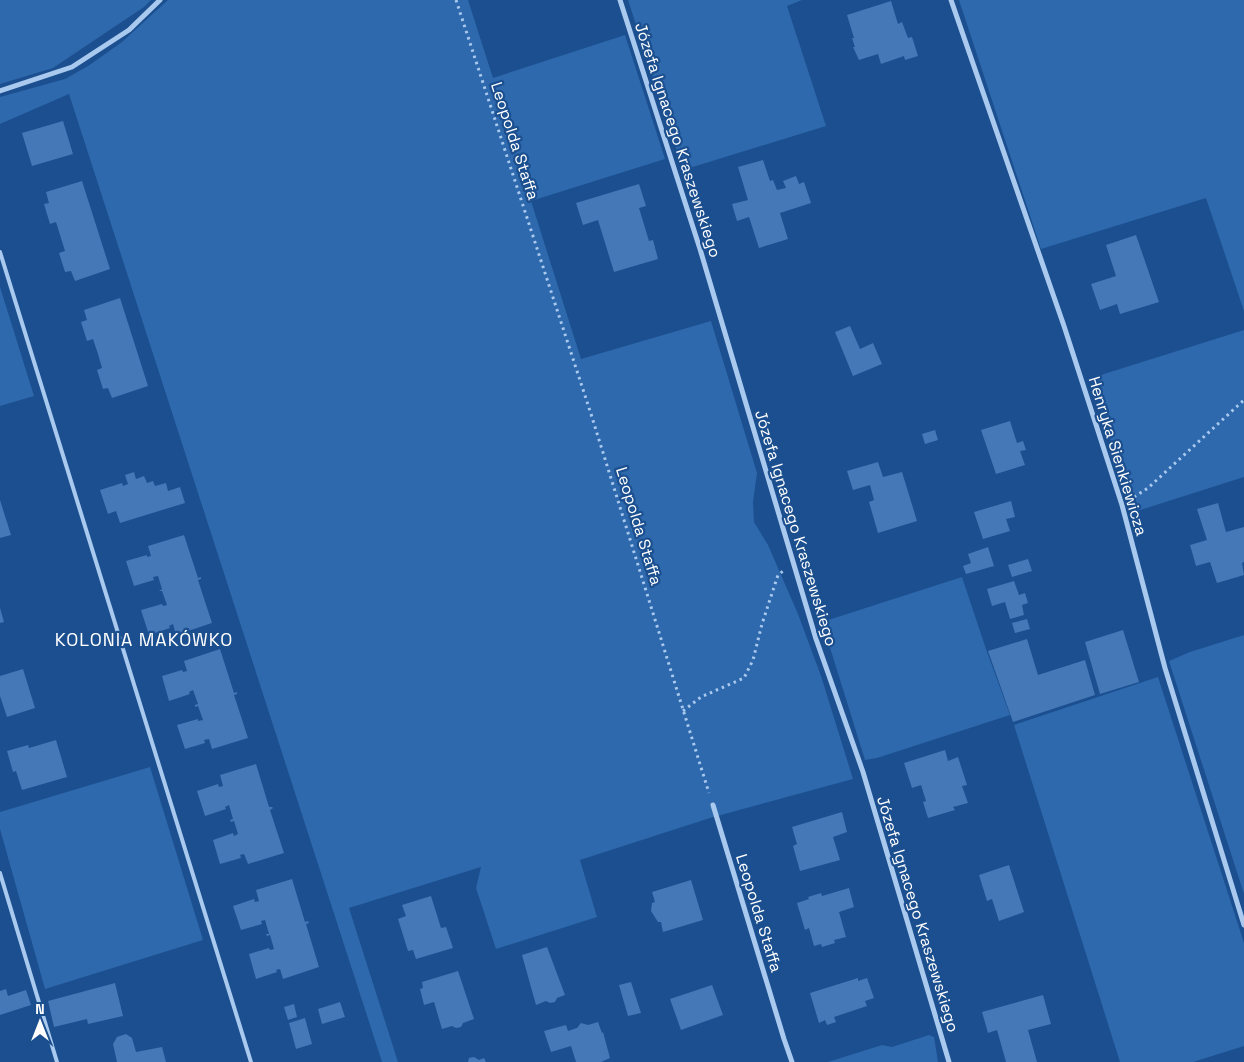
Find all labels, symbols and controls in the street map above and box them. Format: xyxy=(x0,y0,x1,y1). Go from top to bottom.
street label: Józefa Ignacego Kraszewskiego xyxy=(630,20,726,260)
street label: Leopolda Staffa xyxy=(486,79,544,203)
street label: Henryka Sienkiewicza xyxy=(1084,374,1152,538)
street label: Józefa Ignacego Kraszewskiego xyxy=(750,407,842,649)
street label: Leopolda Staffa xyxy=(611,464,667,588)
district label: KOLONIA MAKÓWKO xyxy=(55,628,233,651)
street label: Józefa Ignacego Kraszewskiego xyxy=(872,793,964,1035)
street label: Leopolda Staffa xyxy=(731,851,787,975)
north arrow xyxy=(15,997,65,1047)
text: N xyxy=(35,1000,45,1018)

